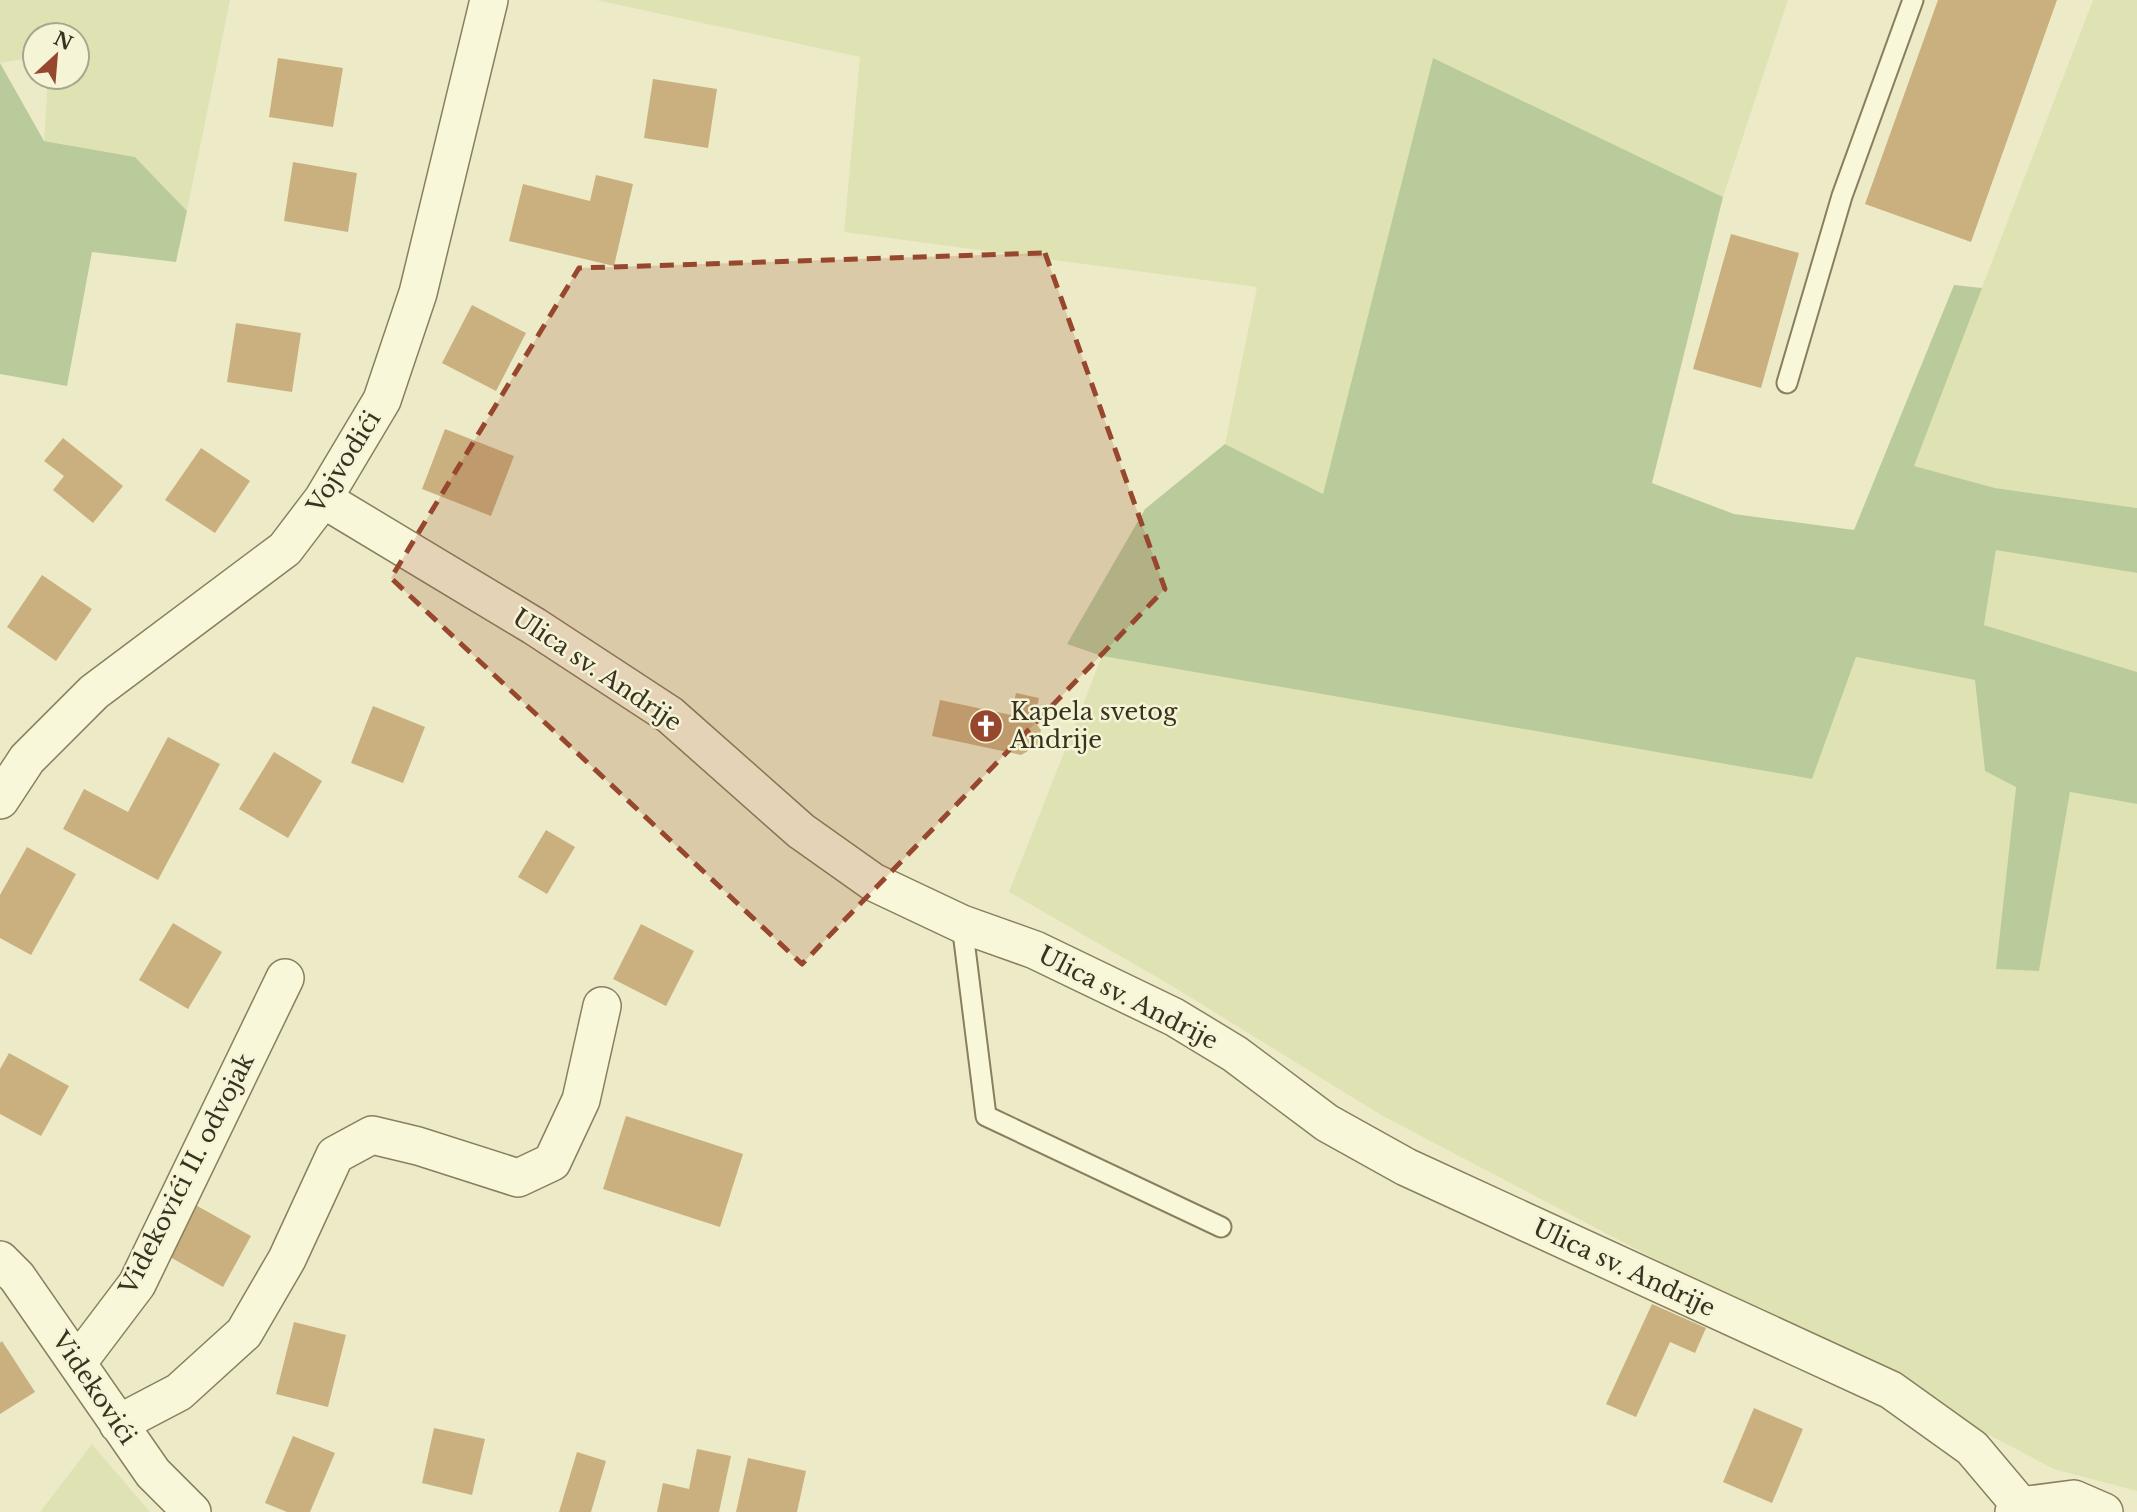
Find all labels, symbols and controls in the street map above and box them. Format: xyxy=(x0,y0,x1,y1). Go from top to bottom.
north arrow xyxy=(21,21,91,91)
text: N xyxy=(50,27,76,55)
street label: Vojvodići xyxy=(300,405,386,519)
street label: Ulica sv. Andrije xyxy=(507,602,687,737)
place label: Kapela svetog Andrije xyxy=(1009,697,1178,754)
church icon: Kapela svetog Andrije xyxy=(967,707,1005,745)
street label: Ulica sv. Andrije xyxy=(1034,940,1223,1055)
street label: Videkovići II. odvojak xyxy=(113,1048,260,1300)
street label: Ulica sv. Andrije xyxy=(1529,1213,1720,1322)
street label: Videkovići xyxy=(46,1325,143,1450)

